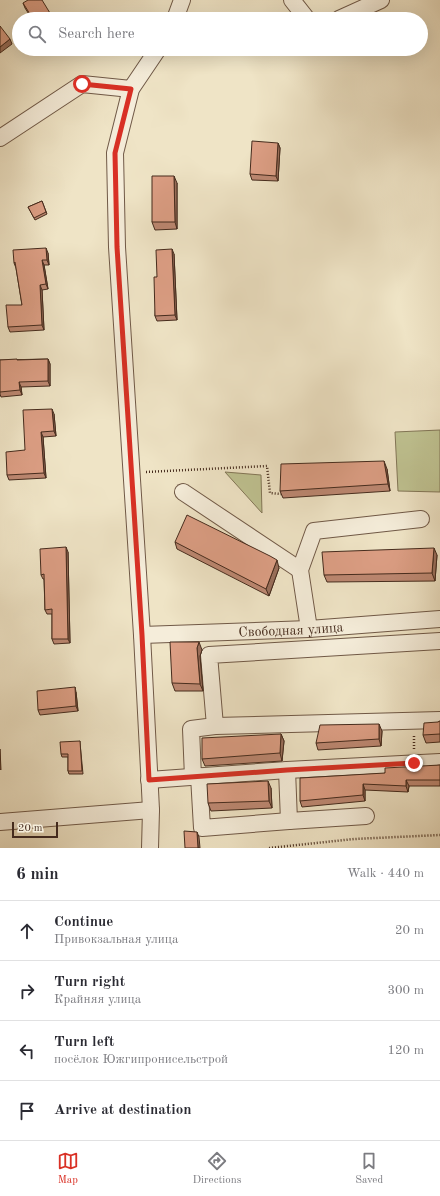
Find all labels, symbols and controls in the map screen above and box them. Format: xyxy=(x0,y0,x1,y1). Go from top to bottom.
search box xyxy=(12,12,428,56)
icon: search xyxy=(26,23,48,45)
text: Search here xyxy=(58,27,135,42)
route start xyxy=(73,75,91,93)
street label: Свободная улица xyxy=(238,620,344,640)
route end xyxy=(405,754,423,772)
scale bar xyxy=(12,820,58,839)
text: 20 m xyxy=(18,823,43,834)
text: 6 min xyxy=(16,866,59,883)
text: Walk · 440 m xyxy=(347,867,424,880)
text: Continue xyxy=(54,915,113,930)
icon: ahead xyxy=(16,920,38,942)
text: 20 m xyxy=(395,924,424,937)
text: Привокзальная улица xyxy=(54,933,178,946)
text: Turn right xyxy=(54,975,125,990)
icon: right xyxy=(16,980,38,1002)
text: 300 m xyxy=(387,984,424,997)
text: Крайняя улица xyxy=(54,993,141,1006)
text: Turn left xyxy=(54,1035,114,1050)
icon: left xyxy=(16,1040,38,1062)
text: 120 m xyxy=(387,1044,424,1057)
text: посёлок Южгипронисельстрой xyxy=(54,1053,228,1066)
icon: arrive xyxy=(16,1100,38,1122)
text: Arrive at destination xyxy=(54,1103,192,1118)
tab: Map xyxy=(57,1150,79,1188)
tab: Directions xyxy=(193,1150,241,1188)
tab: Saved xyxy=(355,1150,383,1188)

